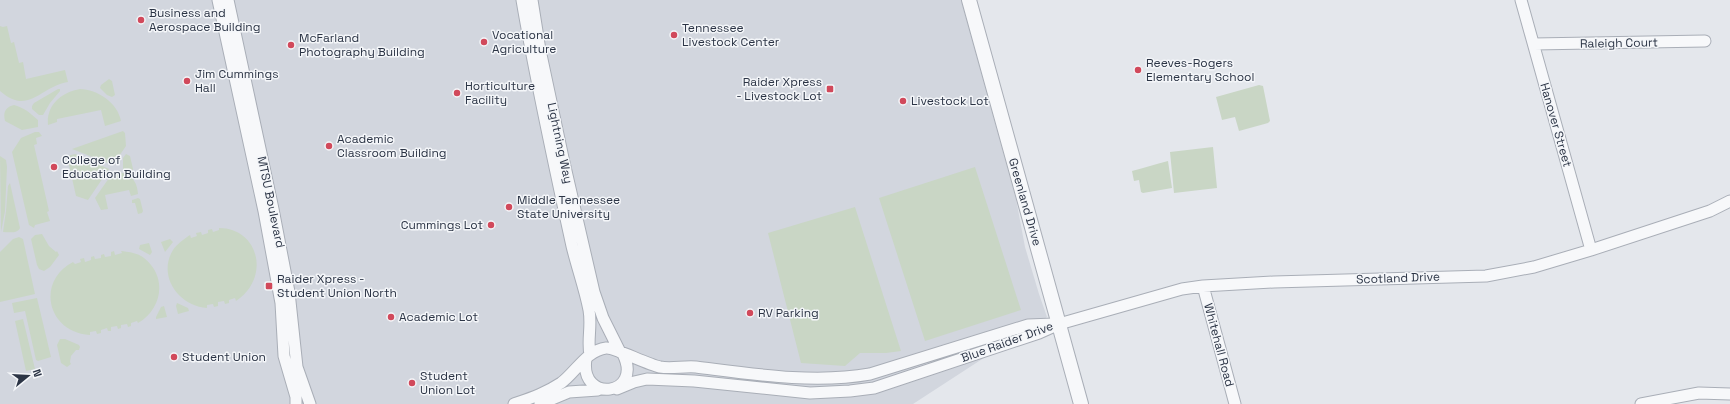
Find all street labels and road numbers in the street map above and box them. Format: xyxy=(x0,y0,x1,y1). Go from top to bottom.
street label: Raleigh Court xyxy=(1580,34,1658,52)
street label: Hanover Street xyxy=(1536,81,1576,169)
street label: Lightning Way xyxy=(544,101,576,185)
street label: MTSU Boulevard xyxy=(253,155,289,249)
street label: Greenland Drive xyxy=(1005,156,1045,248)
street label: Scotland Drive xyxy=(1356,269,1440,287)
street label: Whitehall Road xyxy=(1200,301,1238,389)
street label: Blue Raider Drive xyxy=(959,318,1055,366)

